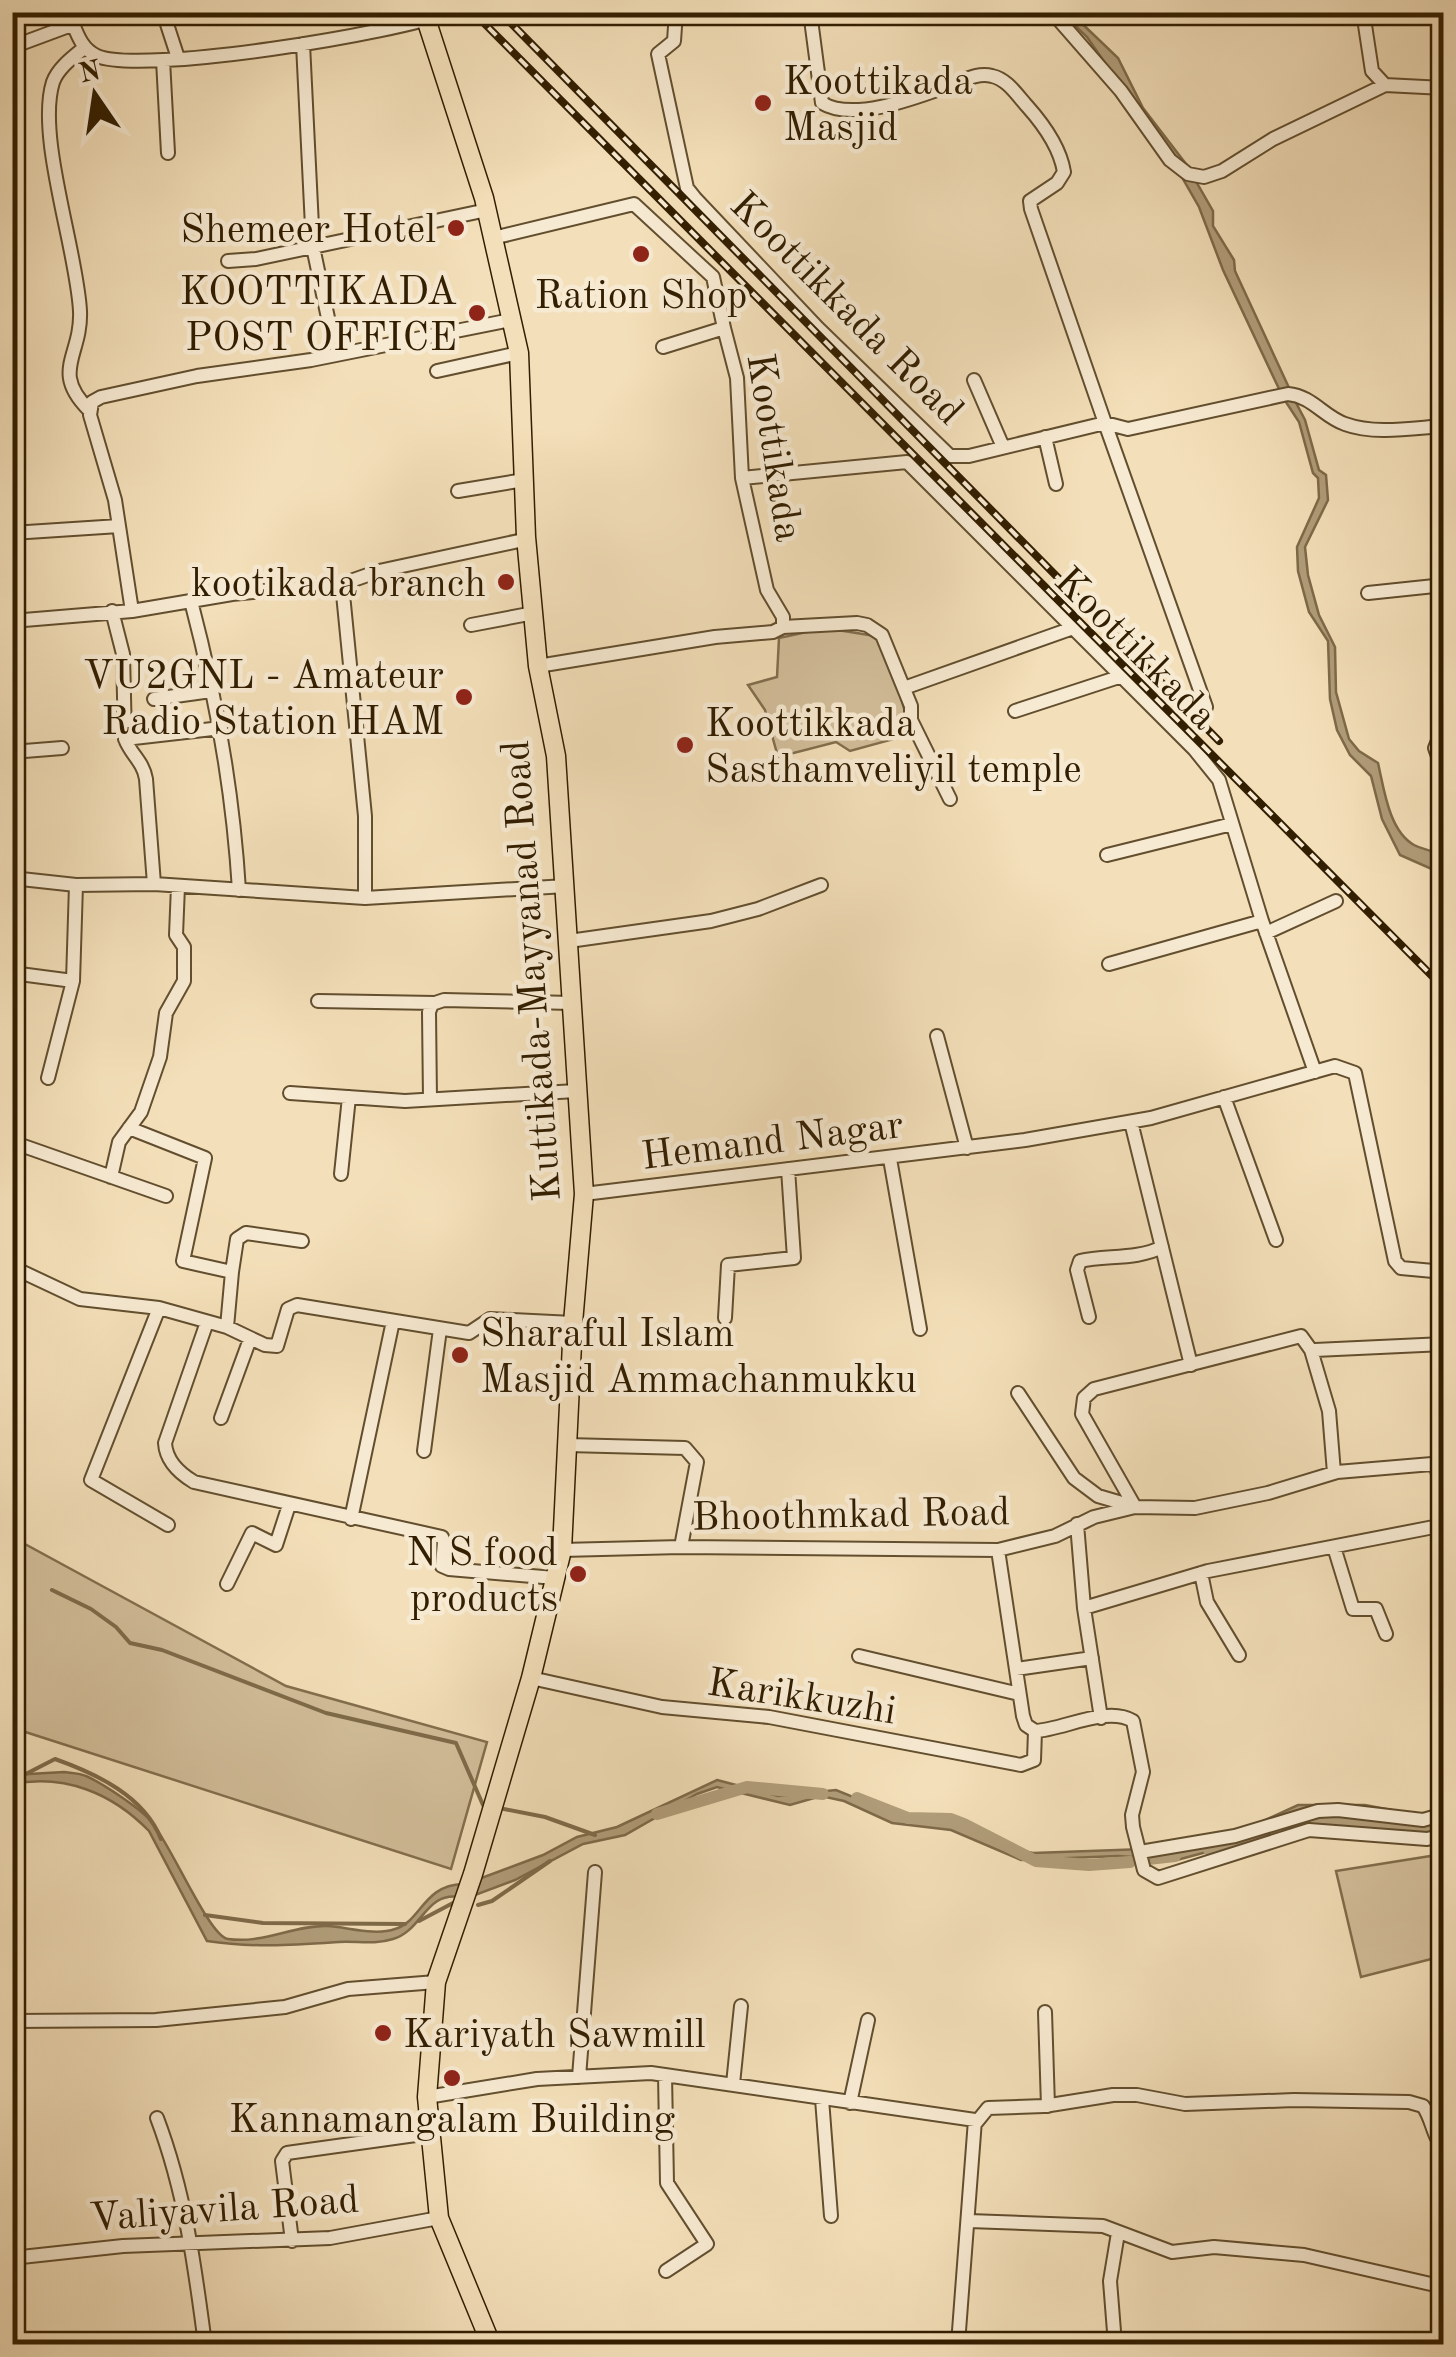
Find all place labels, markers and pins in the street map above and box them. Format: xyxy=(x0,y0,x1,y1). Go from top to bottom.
place label: Koottikada Masjid xyxy=(783,64,973,150)
marker: Koottikada Masjid xyxy=(752,92,774,114)
place label: Shemeer Hotel xyxy=(180,212,436,252)
marker: Shemeer Hotel xyxy=(445,217,467,239)
marker: Ration Shop xyxy=(630,243,652,265)
place label: KOOTTIKADA POST OFFICE xyxy=(179,274,457,360)
place label: Ration Shop xyxy=(535,278,747,318)
marker: KOOTTIKADA POST OFFICE xyxy=(466,302,488,324)
place label: kootikada branch xyxy=(191,566,486,606)
marker: kootikada branch xyxy=(495,571,517,593)
place label: VU2GNL - Amateur Radio Station HAM xyxy=(83,658,444,744)
marker: VU2GNL - Amateur Radio Station HAM xyxy=(453,686,475,708)
place label: Koottikkada Sasthamveliyil temple xyxy=(705,706,1082,792)
marker: Koottikkada Sasthamveliyil temple xyxy=(674,734,696,756)
place label: Sharaful Islam Masjid Ammachanmukku xyxy=(480,1316,917,1402)
marker: Sharaful Islam Masjid Ammachanmukku xyxy=(449,1344,471,1366)
place label: N S food products xyxy=(406,1535,558,1621)
marker: N S food products xyxy=(567,1563,589,1585)
place label: Kariyath Sawmill xyxy=(403,2017,706,2057)
marker: Kariyath Sawmill xyxy=(372,2022,394,2044)
marker: Kannamangalam Building xyxy=(441,2067,463,2089)
place label: Kannamangalam Building xyxy=(229,2102,676,2142)

